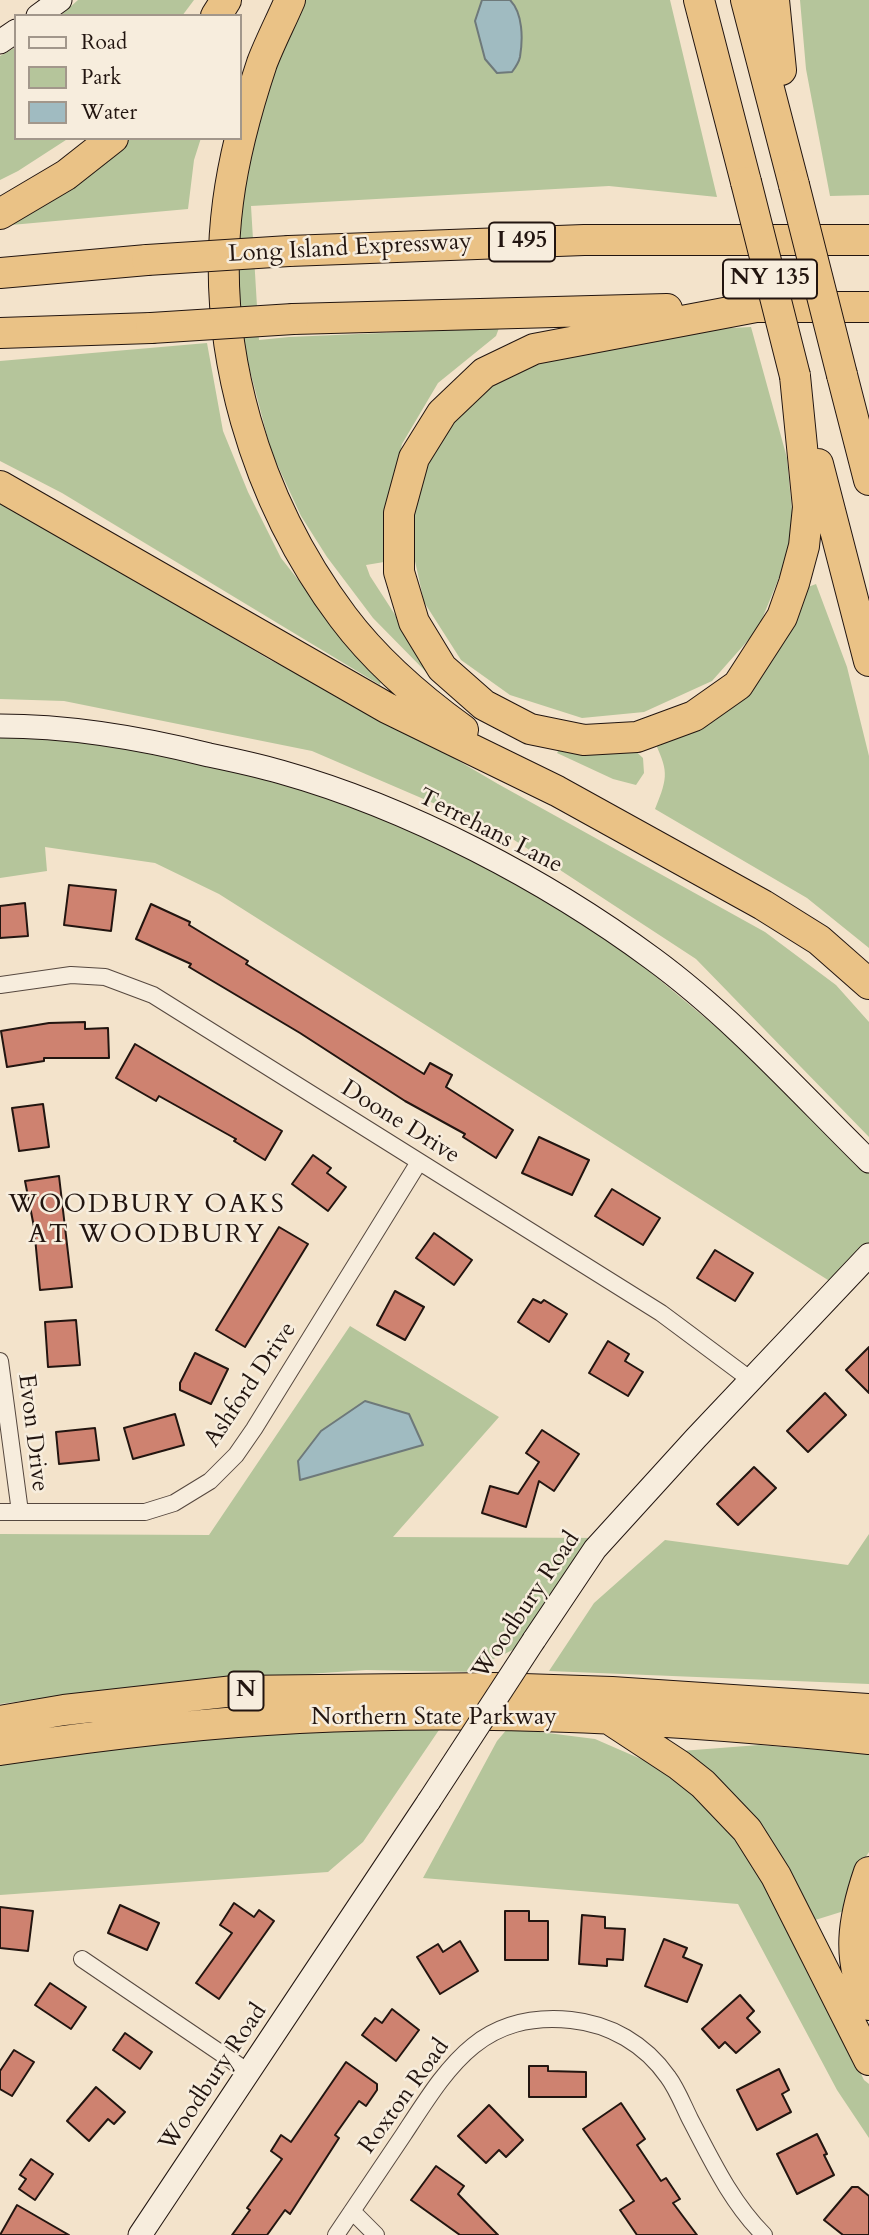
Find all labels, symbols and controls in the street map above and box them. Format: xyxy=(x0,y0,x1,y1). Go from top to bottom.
legend xyxy=(14,14,242,140)
text: Road xyxy=(81,28,127,57)
text: Park xyxy=(81,63,121,92)
text: Water xyxy=(81,98,137,127)
road number: I 495 xyxy=(489,222,555,262)
street label: Long Island Expressway xyxy=(227,228,473,270)
road number: NY 135 xyxy=(723,260,817,298)
street label: Terrehans Lane xyxy=(413,783,567,881)
street label: Doone Drive xyxy=(335,1075,465,1171)
district label: WOODBURY OAKS AT WOODBURY xyxy=(10,1190,284,1252)
street label: Ashford Drive xyxy=(199,1317,303,1453)
street label: Evon Drive xyxy=(11,1373,53,1493)
street label: Woodbury Road xyxy=(467,1527,587,1685)
road number: N xyxy=(229,1672,264,1710)
street label: Northern State Parkway xyxy=(311,1704,557,1732)
street label: Woodbury Road xyxy=(154,1999,274,2157)
street label: Roxton Road xyxy=(354,2034,456,2160)

